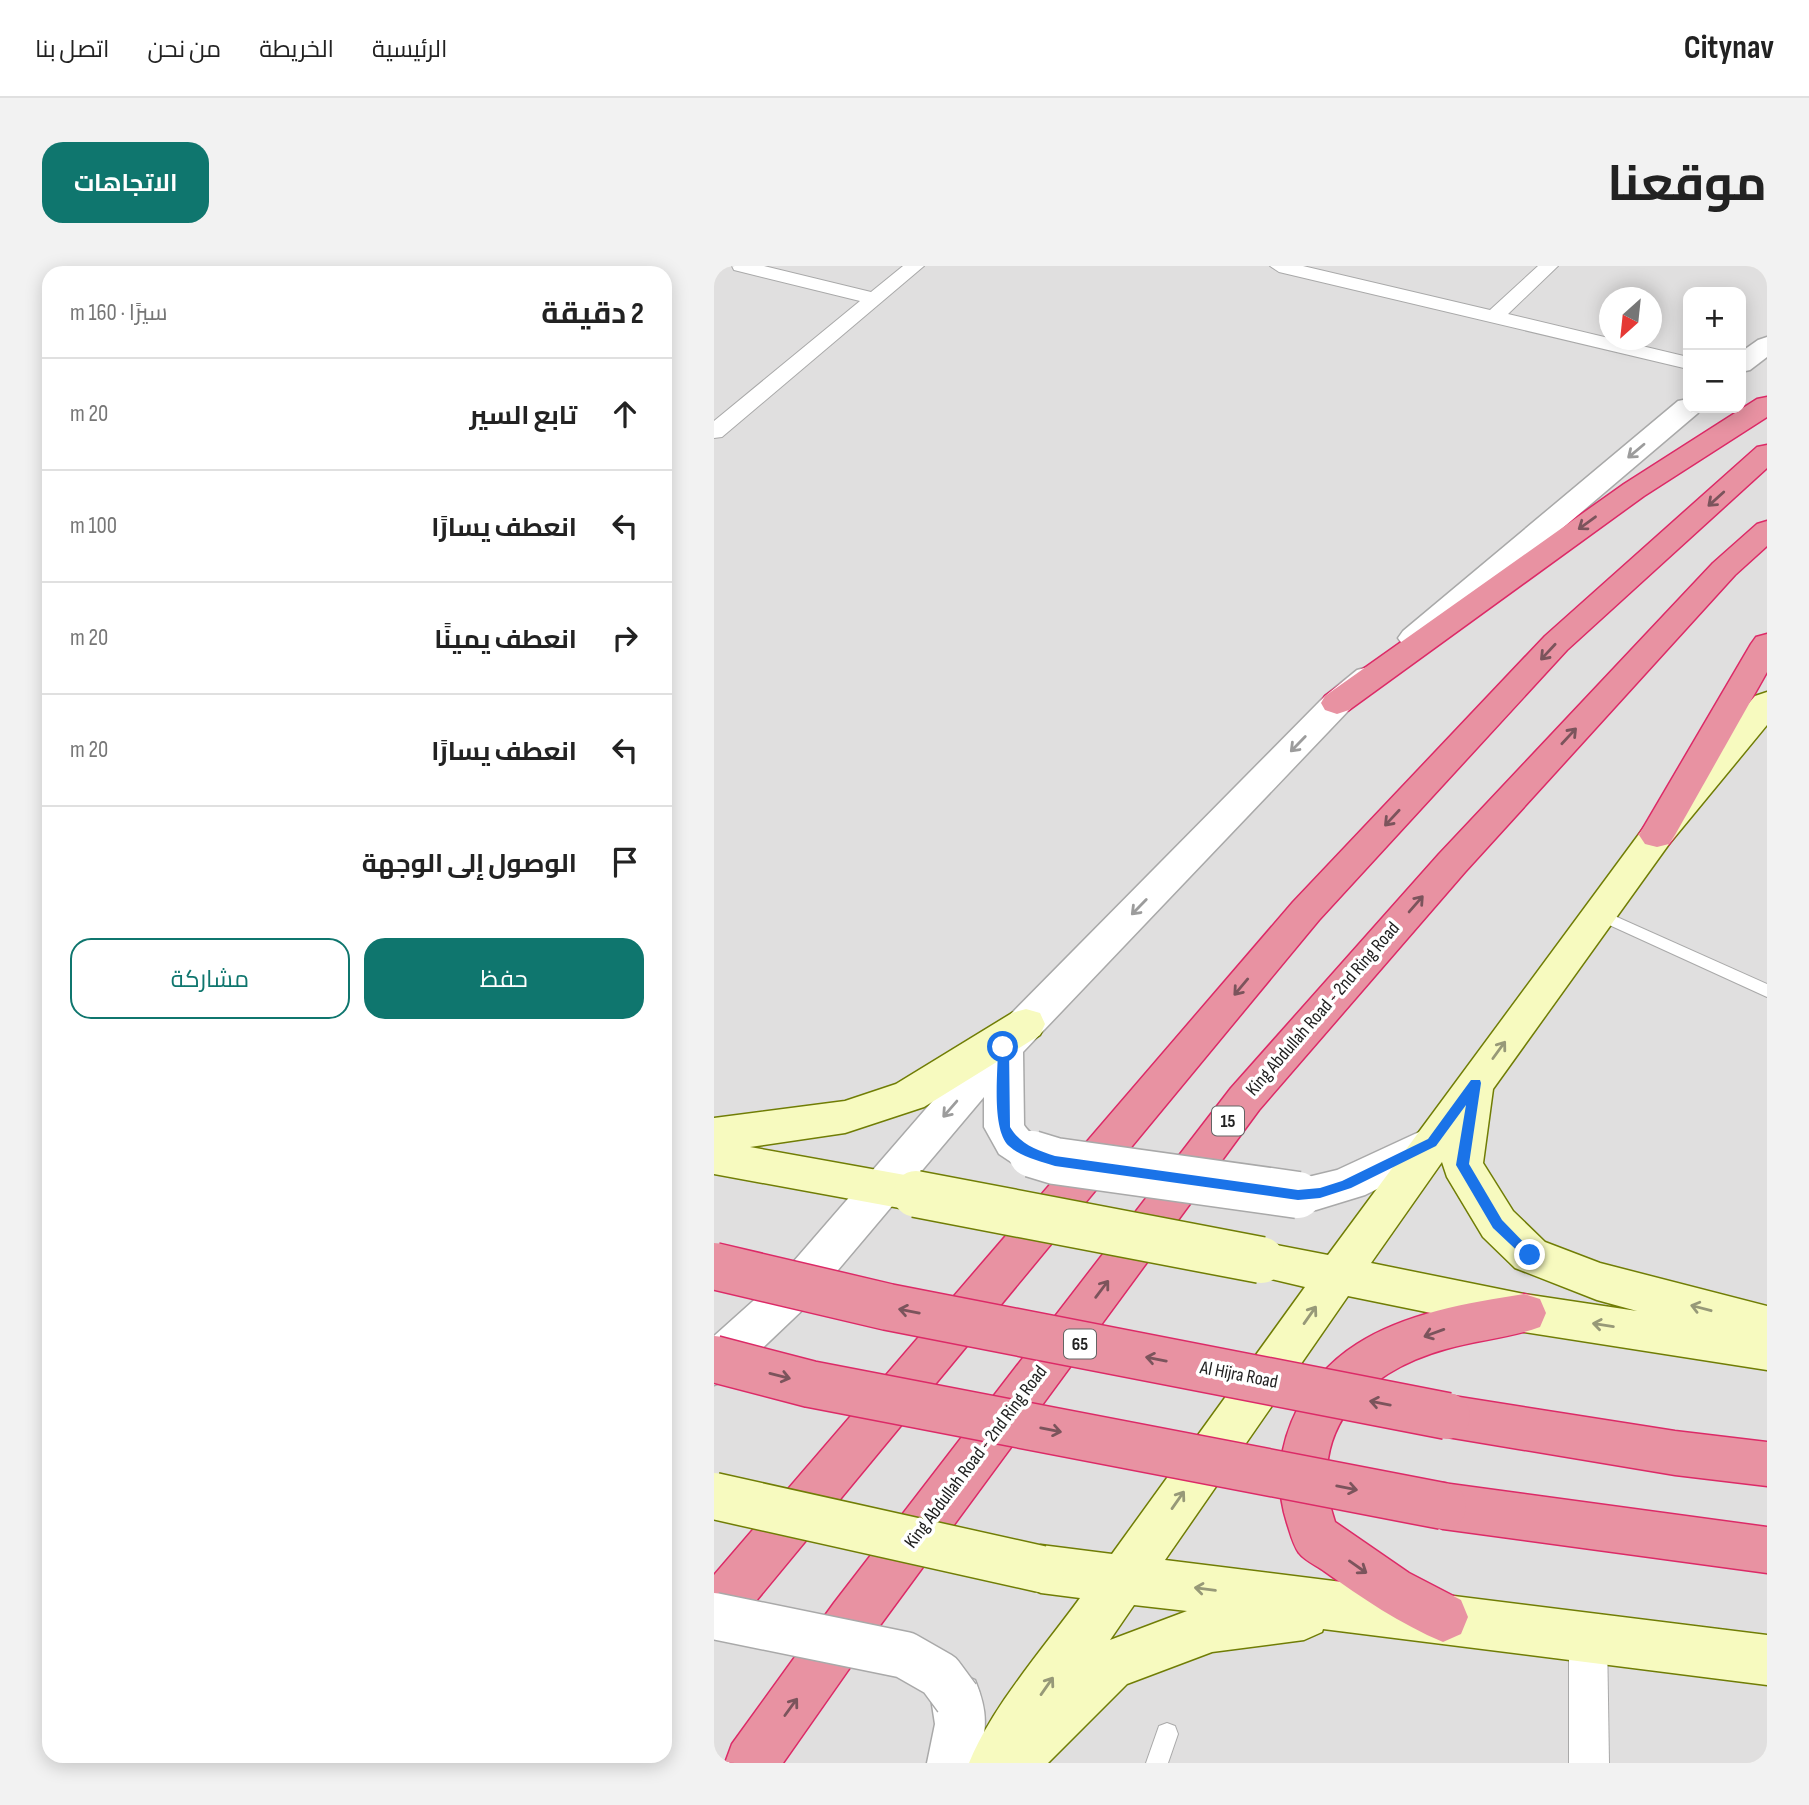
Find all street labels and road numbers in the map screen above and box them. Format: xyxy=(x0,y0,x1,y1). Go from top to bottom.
street label: King Abdullah Road - 2nd Ring Road xyxy=(1241,917,1405,1101)
road number: 15 xyxy=(1212,1106,1244,1136)
road number: 65 xyxy=(1064,1330,1096,1358)
street label: Al Hijra Road xyxy=(1197,1356,1280,1394)
street label: King Abdullah Road - 2nd Ring Road xyxy=(900,1361,1052,1553)

